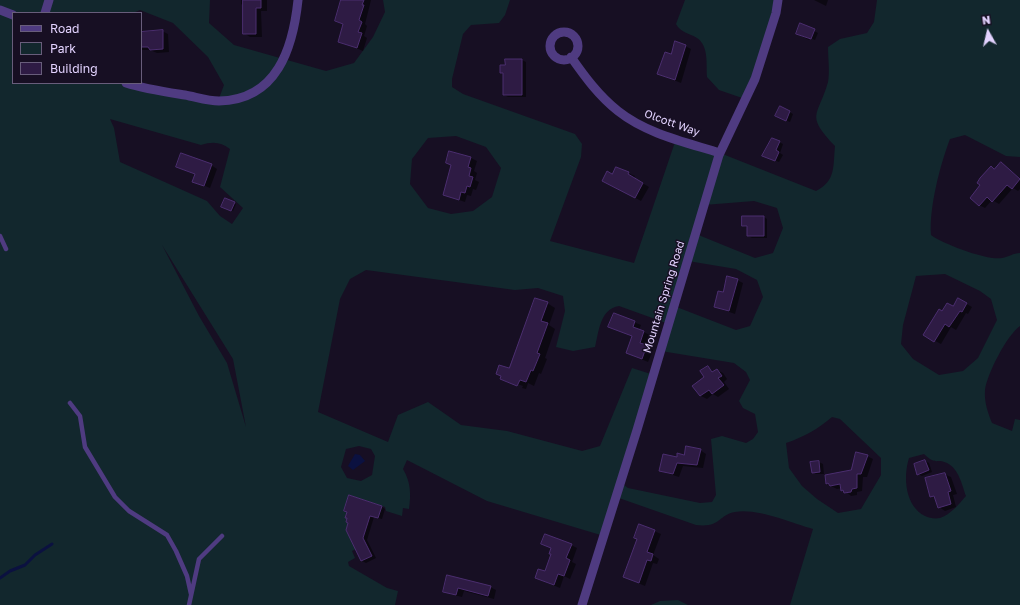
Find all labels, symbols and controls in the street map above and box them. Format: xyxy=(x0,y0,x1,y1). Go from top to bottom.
legend xyxy=(12,12,142,84)
north arrow xyxy=(968,12,1008,52)
text: N xyxy=(981,13,991,27)
text: Road xyxy=(50,21,79,36)
text: Park xyxy=(50,41,76,56)
text: Building xyxy=(50,61,98,76)
street label: Olcott Way xyxy=(643,107,701,139)
street label: Mountain Spring Road xyxy=(641,239,687,355)

